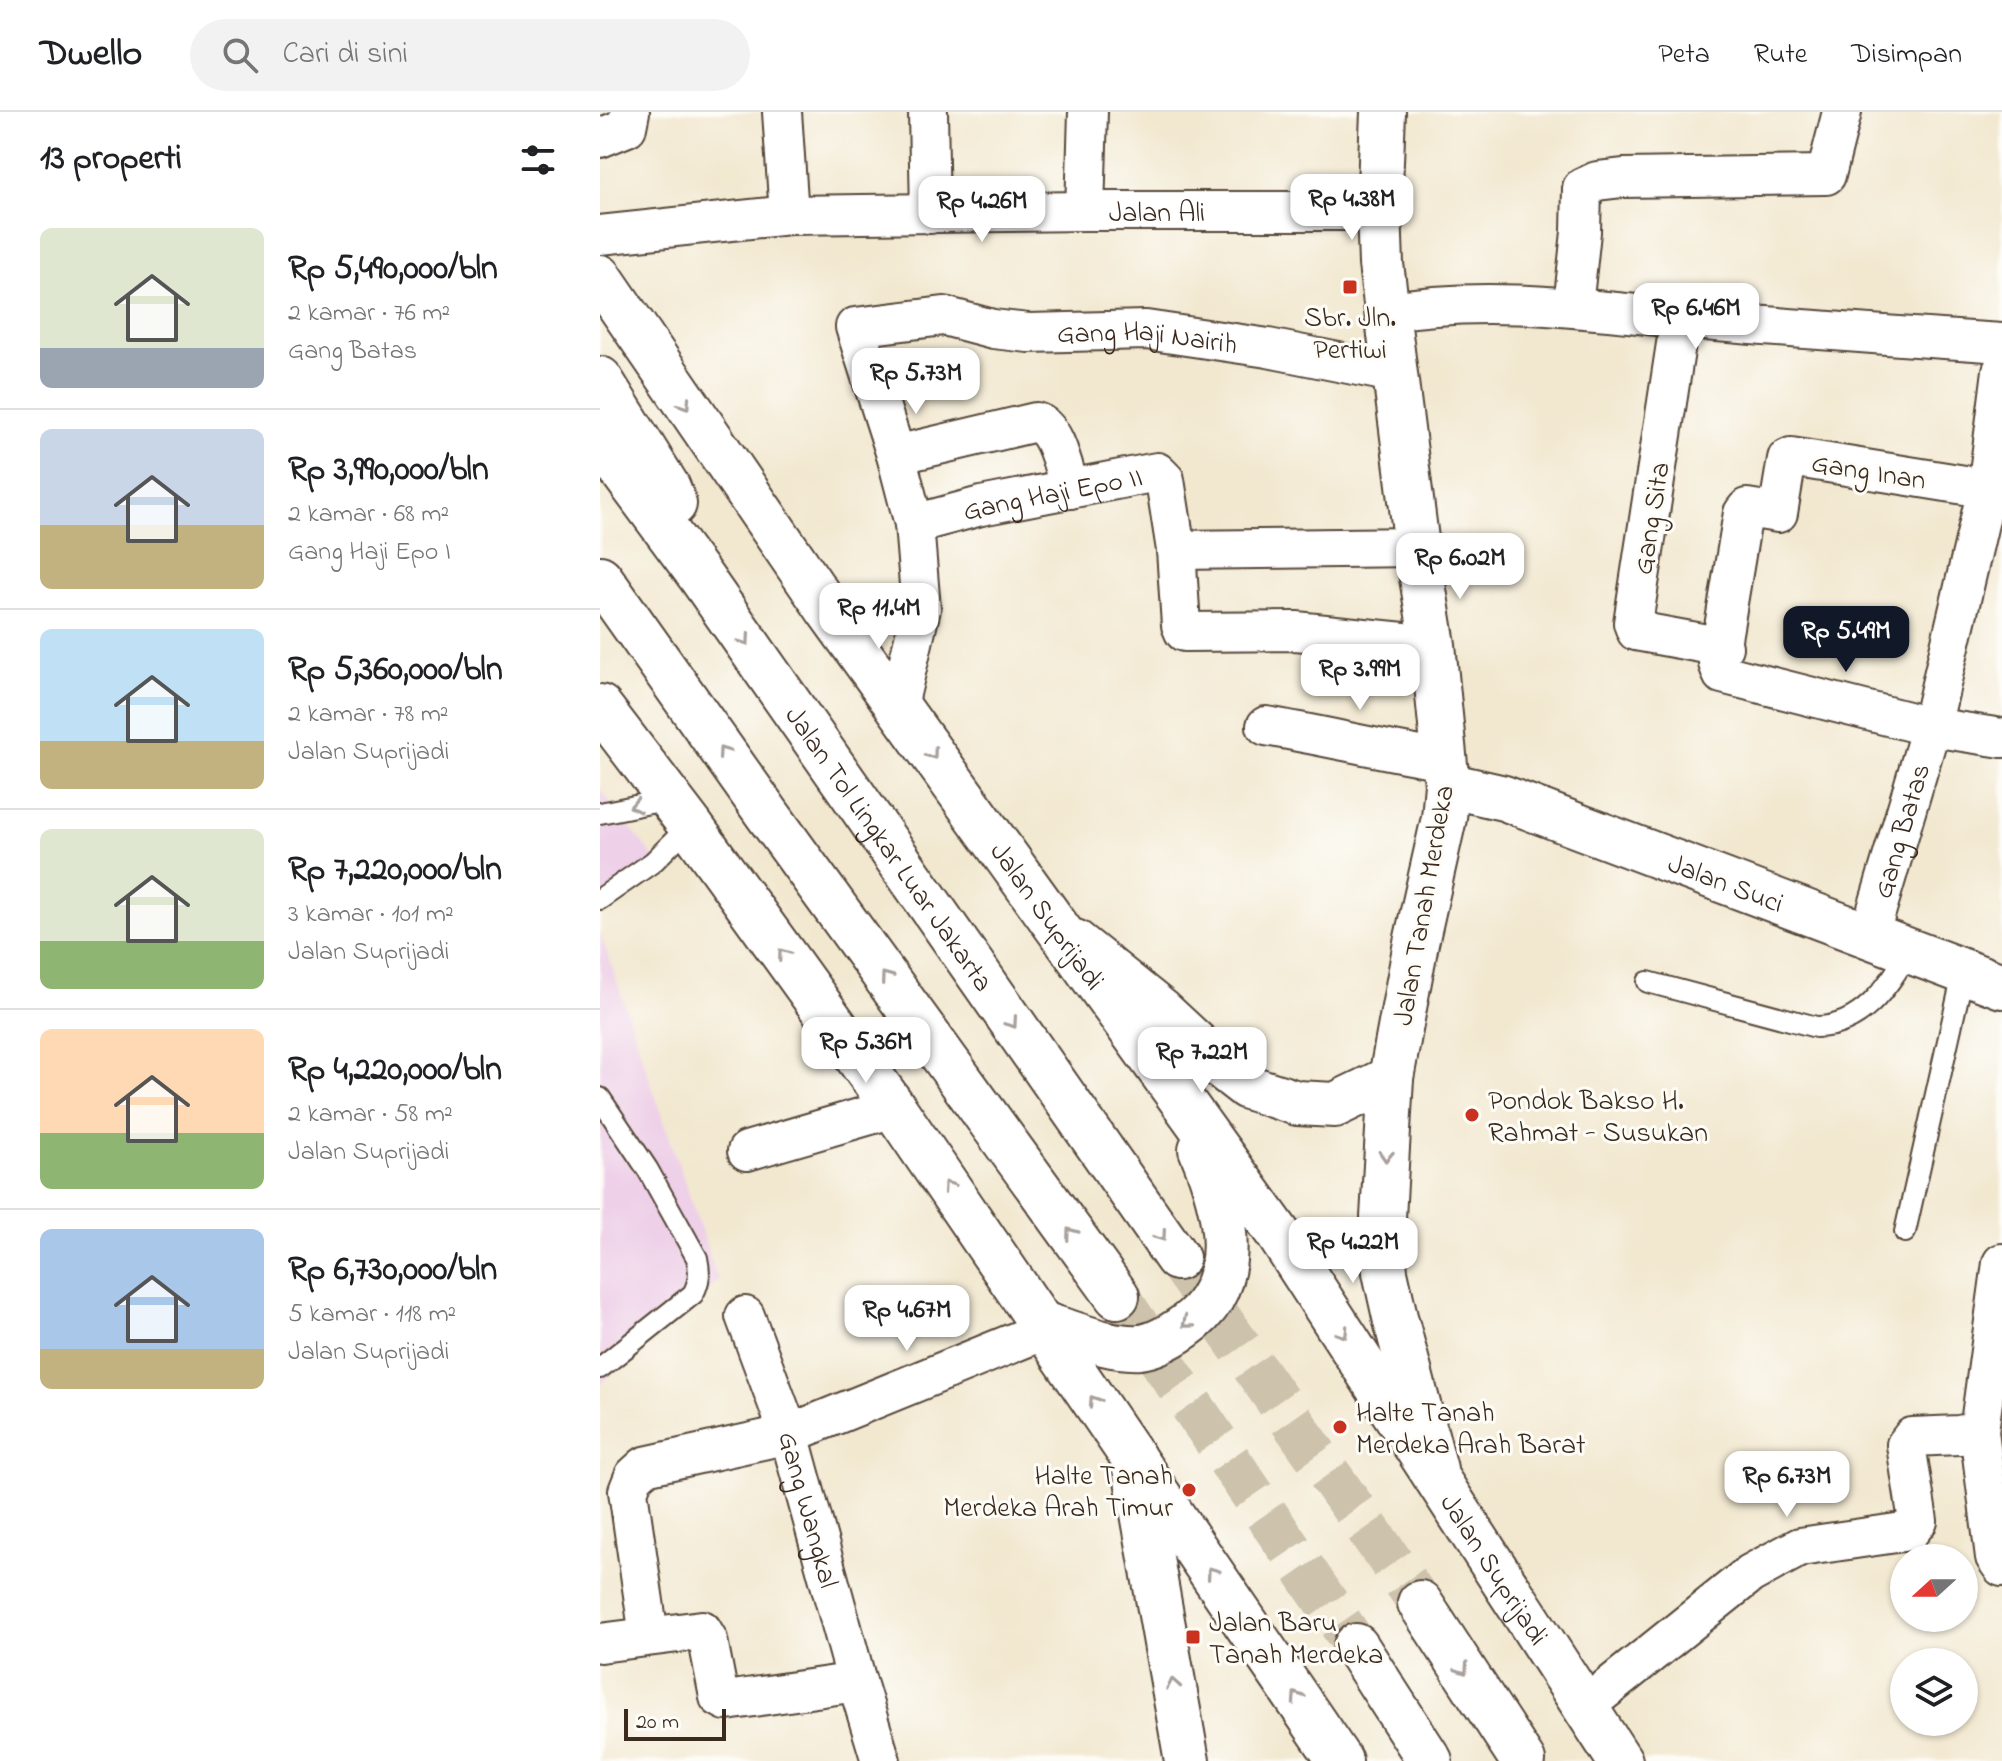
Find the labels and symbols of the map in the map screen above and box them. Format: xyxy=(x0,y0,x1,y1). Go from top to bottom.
pin: Rp 4.38M xyxy=(1269,174,1435,242)
pin: Rp 4.26M xyxy=(899,176,1065,244)
street label: Jalan Ali xyxy=(1109,194,1205,235)
marker: Sbr. Jln. Pertiwi xyxy=(1341,278,1359,296)
pin: Rp 6.46M xyxy=(1613,283,1779,351)
place label: Sbr. Jln. Pertiwi xyxy=(1304,299,1396,372)
street label: Gang Haji Nairih xyxy=(1057,312,1240,367)
pin: Rp 5.73M xyxy=(833,348,999,416)
one-way arrow xyxy=(675,396,690,410)
street label: Gang Inan xyxy=(1808,444,1929,503)
street label: Gang Haji Epo II xyxy=(959,458,1146,534)
street label: Gang Sita xyxy=(1624,459,1683,578)
pin: Rp 6.02M xyxy=(1377,533,1543,601)
pin: Rp 11.4M xyxy=(796,583,962,651)
pin: Rp 5.49M xyxy=(1763,606,1929,674)
one-way arrow xyxy=(735,632,749,646)
pin: Rp 3.99M xyxy=(1277,644,1443,712)
street label: Jalan Tol Lingkar Luar Jakarta xyxy=(773,699,1002,1001)
one-way arrow xyxy=(922,745,937,760)
one-way arrow xyxy=(718,746,733,760)
street label: Gang Batas xyxy=(1864,759,1943,904)
street label: Jalan Tanah Merdeka xyxy=(1384,782,1467,1029)
one-way arrow xyxy=(629,797,642,814)
street label: Jalan Suprijadi xyxy=(978,835,1113,1000)
street label: Jalan Suci xyxy=(1661,845,1789,926)
one-way arrow xyxy=(778,948,793,963)
one-way arrow xyxy=(881,972,895,986)
one-way arrow xyxy=(1002,1014,1017,1028)
pin: Rp 5.36M xyxy=(783,1017,949,1085)
pin: Rp 7.22M xyxy=(1119,1027,1285,1095)
place label: Pondok Bakso H. Rahmat - Susukan xyxy=(1488,1082,1708,1155)
marker: Pondok Bakso H. Rahmat - Susukan xyxy=(1463,1106,1481,1124)
one-way arrow xyxy=(1378,1150,1395,1163)
one-way arrow xyxy=(943,1180,958,1194)
pin: Rp 4.22M xyxy=(1270,1217,1436,1285)
one-way arrow xyxy=(1066,1227,1081,1242)
one-way arrow xyxy=(1151,1227,1166,1241)
pin: Rp 4.67M xyxy=(824,1285,990,1353)
one-way arrow xyxy=(1181,1314,1196,1328)
one-way arrow xyxy=(1334,1324,1349,1338)
place label: Halte Tanah Merdeka Arah Barat xyxy=(1356,1394,1585,1467)
one-way arrow xyxy=(1089,1395,1104,1409)
marker: Halte Tanah Merdeka Arah Barat xyxy=(1331,1418,1349,1436)
street label: Gang Wangkal xyxy=(765,1427,847,1593)
pin: Rp 6.73M xyxy=(1704,1451,1870,1519)
place label: Halte Tanah Merdeka Arah Timur xyxy=(943,1457,1173,1530)
marker: Halte Tanah Merdeka Arah Timur xyxy=(1180,1481,1198,1499)
street label: Jalan Suprijadi xyxy=(1428,1487,1557,1655)
north arrow xyxy=(1890,1544,1978,1632)
one-way arrow xyxy=(1207,1566,1222,1580)
place label: Jalan Baru Tanah Merdeka xyxy=(1209,1604,1383,1677)
marker: Jalan Baru Tanah Merdeka xyxy=(1184,1628,1202,1646)
one-way arrow xyxy=(1453,1660,1468,1675)
one-way arrow xyxy=(1165,1677,1182,1691)
one-way arrow xyxy=(1292,1691,1307,1705)
scale bar xyxy=(624,1705,726,1741)

